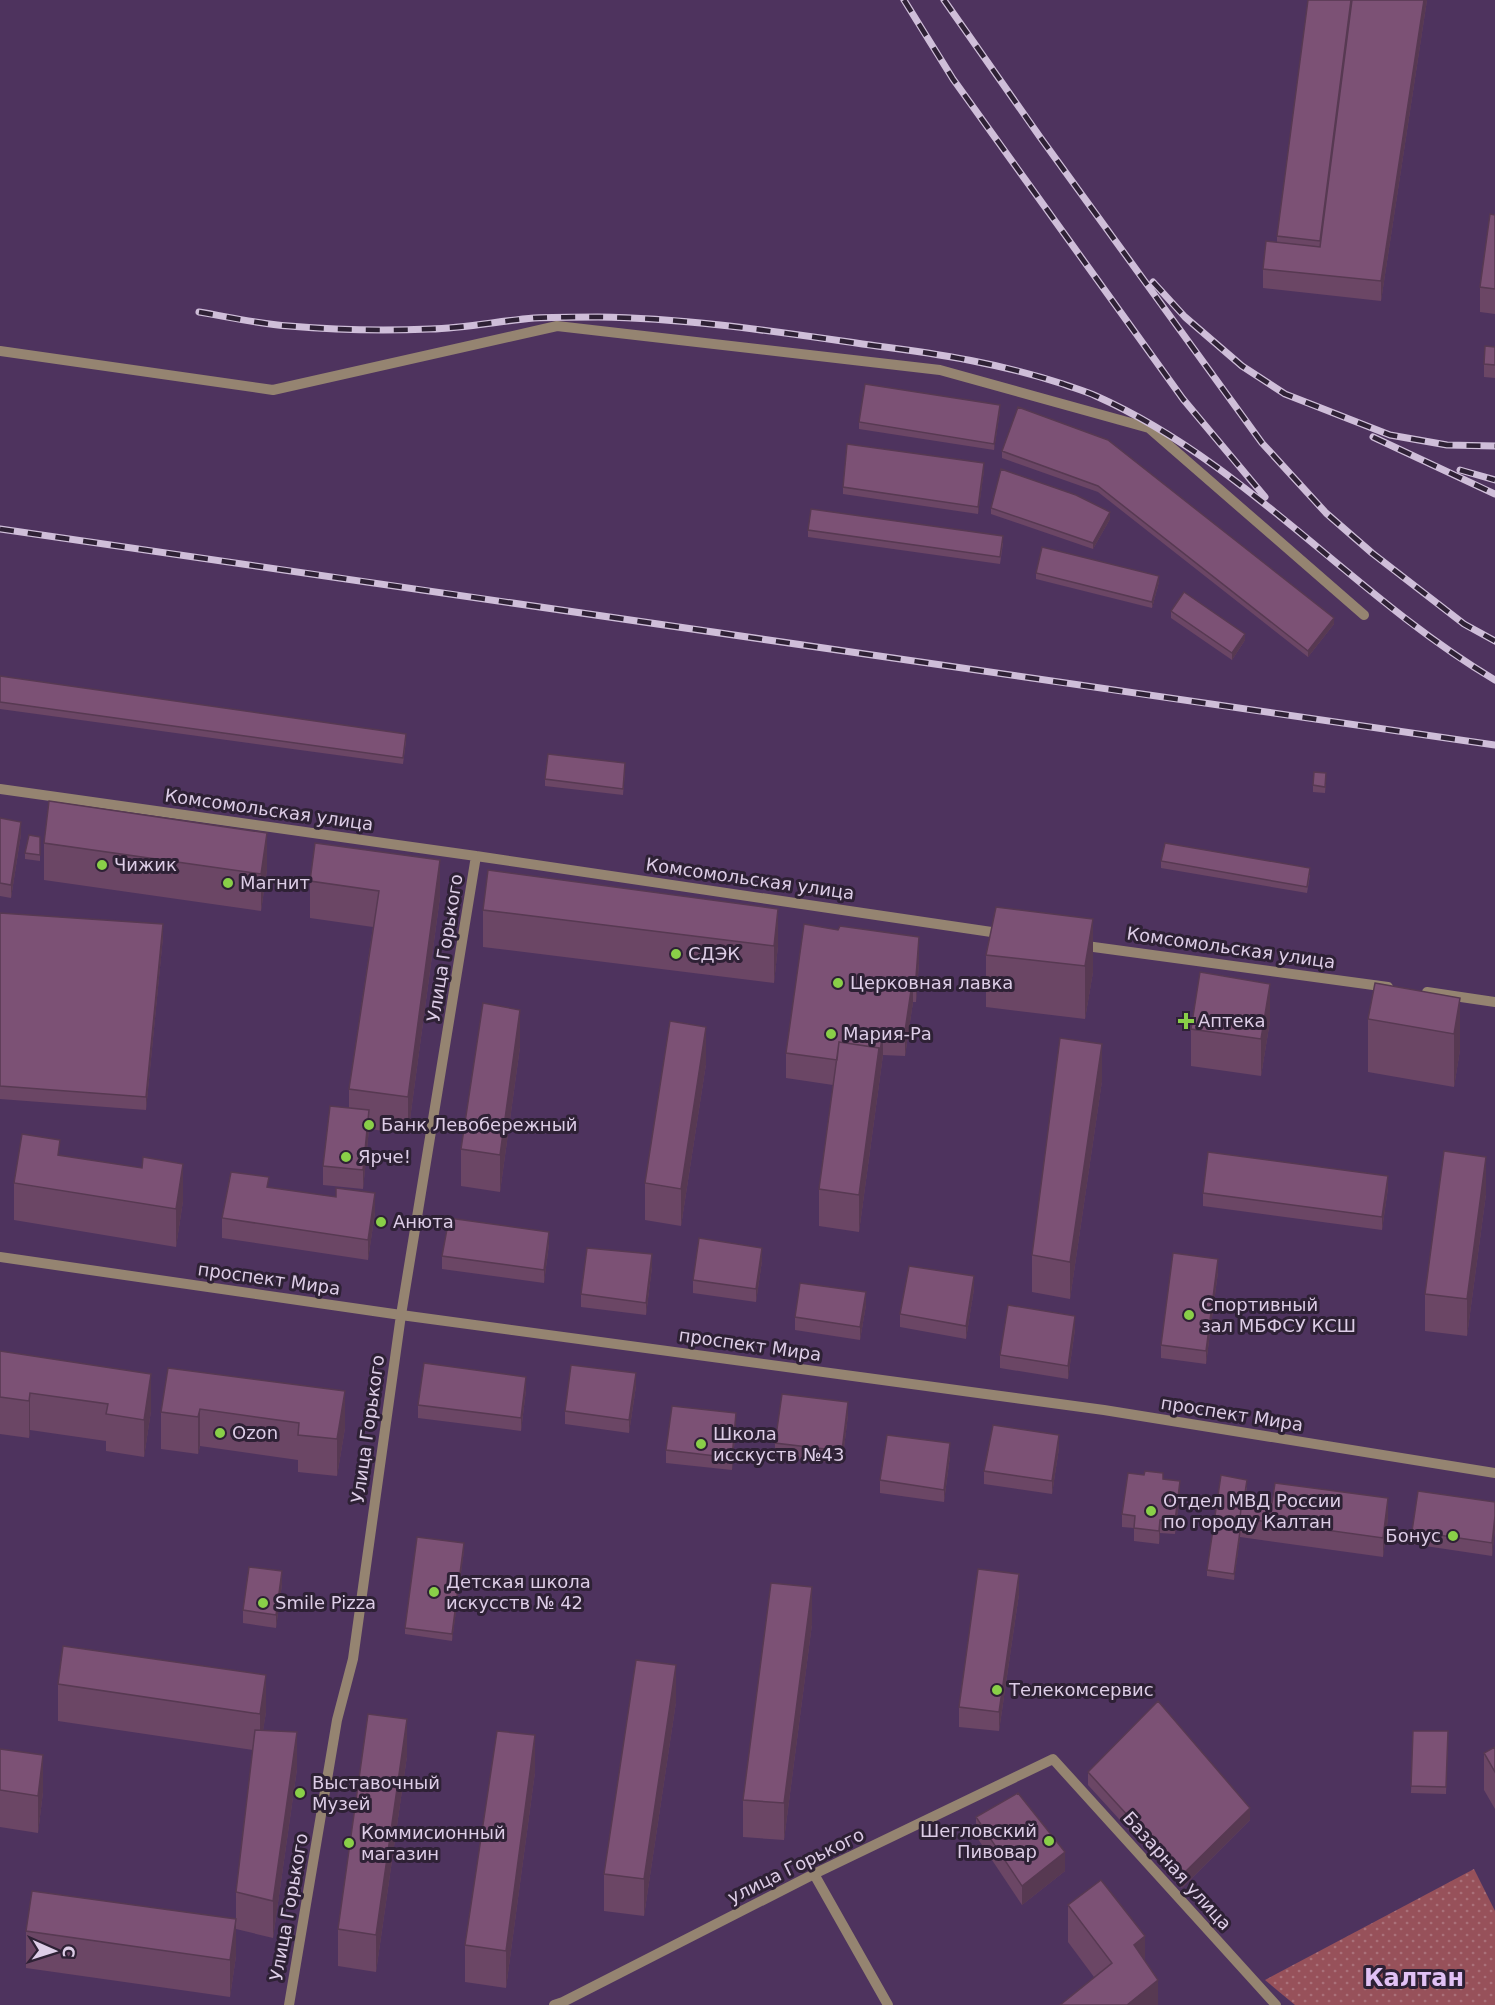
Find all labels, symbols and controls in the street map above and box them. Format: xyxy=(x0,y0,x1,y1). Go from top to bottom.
street label: Комсомольская улица xyxy=(163,784,375,835)
street label: Комсомольская улица xyxy=(644,853,856,904)
place label: Чижик xyxy=(114,854,177,875)
marker: Чижик xyxy=(95,858,109,872)
place label: Магнит xyxy=(240,872,310,893)
street label: Улица Горького xyxy=(422,872,467,1023)
marker: Магнит xyxy=(221,876,235,890)
street label: Комсомольская улица xyxy=(1125,922,1337,973)
place label: СДЭК xyxy=(688,943,740,964)
marker: СДЭК xyxy=(669,947,683,961)
place label: Церковная лавка xyxy=(850,972,1013,993)
marker: Церковная лавка xyxy=(831,976,845,990)
place label: Аптека xyxy=(1198,1010,1266,1031)
marker: Аптека xyxy=(1179,1014,1193,1028)
place label: Мария-Ра xyxy=(843,1023,932,1044)
marker: Мария-Ра xyxy=(824,1027,838,1041)
place label: Банк Левобережный xyxy=(381,1114,578,1135)
marker: Банк Левобережный xyxy=(362,1118,376,1132)
place label: Ярче! xyxy=(358,1146,411,1167)
marker: Ярче! xyxy=(339,1150,353,1164)
place label: Анюта xyxy=(393,1211,454,1232)
marker: Анюта xyxy=(374,1215,388,1229)
street label: проспект Мира xyxy=(196,1258,342,1299)
place label: Спортивный зал МБФСУ КСШ xyxy=(1201,1294,1356,1336)
marker: Спортивный зал МБФСУ КСШ xyxy=(1182,1308,1196,1322)
street label: проспект Мира xyxy=(677,1324,823,1365)
street label: Улица Горького xyxy=(347,1353,388,1504)
street label: проспект Мира xyxy=(1159,1392,1305,1435)
place label: Ozon xyxy=(232,1422,278,1443)
place label: Школа исскуств №43 xyxy=(713,1423,844,1465)
marker: Ozon xyxy=(213,1426,227,1440)
marker: Школа исскуств №43 xyxy=(694,1437,708,1451)
place label: Отдел МВД России по городу Калтан xyxy=(1163,1490,1341,1532)
marker: Отдел МВД России по городу Калтан xyxy=(1144,1504,1158,1518)
place label: Бонус xyxy=(1385,1525,1441,1546)
marker: Бонус xyxy=(1446,1529,1460,1543)
place label: Детская школа искусств № 42 xyxy=(446,1571,591,1613)
marker: Детская школа искусств № 42 xyxy=(427,1585,441,1599)
place label: Smile Pizza xyxy=(275,1592,376,1613)
marker: Smile Pizza xyxy=(256,1596,270,1610)
place label: Телекомсервис xyxy=(1008,1679,1154,1700)
marker: Телекомсервис xyxy=(990,1683,1004,1697)
place label: Выставочный Музей xyxy=(312,1772,440,1814)
marker: Выставочный Музей xyxy=(293,1786,307,1800)
street label: Базарная улица xyxy=(1119,1807,1236,1934)
place label: Шегловский Пивовар xyxy=(920,1820,1037,1862)
place label: Коммисионный магазин xyxy=(361,1822,506,1864)
street label: улица Горького xyxy=(724,1823,867,1908)
street label: Улица Горького xyxy=(265,1831,312,1982)
marker: Шегловский Пивовар xyxy=(1042,1834,1056,1848)
marker: Коммисионный магазин xyxy=(342,1836,356,1850)
north arrow xyxy=(24,1921,84,1981)
text: С xyxy=(59,1945,78,1958)
district label: Калтан xyxy=(1364,1964,1464,1992)

